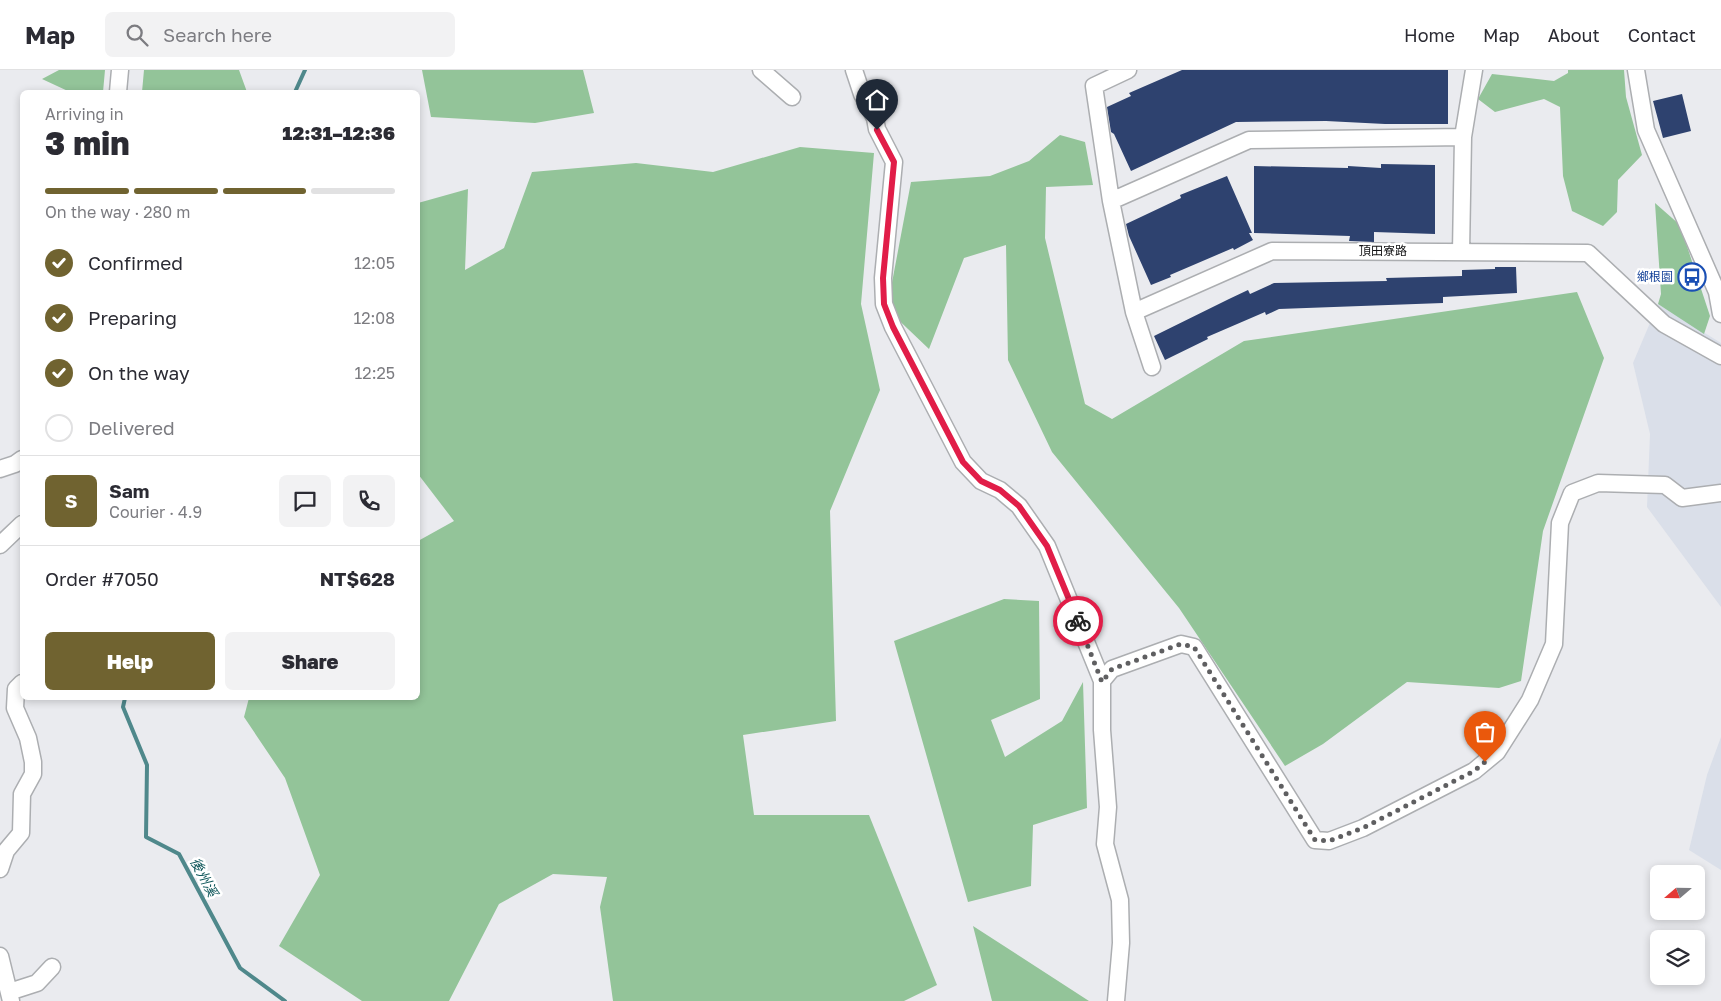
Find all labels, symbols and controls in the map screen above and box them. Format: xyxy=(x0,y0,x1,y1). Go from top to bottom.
search box xyxy=(105,12,455,57)
text: Map xyxy=(25,20,75,49)
icon: search xyxy=(123,21,151,49)
text: Search here xyxy=(163,23,272,46)
text: Home xyxy=(1404,24,1455,46)
text: Map xyxy=(1483,24,1520,46)
text: About xyxy=(1548,24,1600,46)
text: Contact xyxy=(1628,24,1696,46)
pin xyxy=(856,79,898,130)
icon: home xyxy=(863,86,891,114)
text: Arriving in xyxy=(45,104,124,124)
text: 12:31–12:36 xyxy=(282,121,395,144)
text: 3 min xyxy=(45,124,130,162)
text: On the way · 280 m xyxy=(45,202,190,222)
street label: 頂田寮路 xyxy=(1359,243,1407,258)
icon: check xyxy=(45,249,73,277)
text: Confirmed xyxy=(88,251,183,274)
text: 12:05 xyxy=(354,253,395,273)
bus stop icon: 鄉根園 xyxy=(1677,262,1707,292)
place label: 鄉根園 xyxy=(1637,269,1673,284)
icon: check xyxy=(45,304,73,332)
text: Preparing xyxy=(88,306,177,329)
text: 12:08 xyxy=(353,308,395,328)
icon: check xyxy=(45,359,73,387)
text: On the way xyxy=(88,361,190,384)
text: 12:25 xyxy=(355,363,395,383)
text: Delivered xyxy=(88,416,175,439)
button: chat xyxy=(279,475,331,527)
button: phone xyxy=(343,475,395,527)
text: Sam xyxy=(109,479,149,502)
text: S xyxy=(65,489,77,512)
text: Courier · 4.9 xyxy=(109,502,202,522)
text: Order #7050 xyxy=(45,567,159,590)
text: NT$628 xyxy=(320,567,395,590)
courier xyxy=(1053,596,1103,646)
icon: bike xyxy=(1064,607,1092,635)
button: Help xyxy=(45,632,215,690)
button: Share xyxy=(225,632,395,690)
pin xyxy=(1464,711,1506,762)
icon: bag xyxy=(1471,718,1499,746)
water label: 後州溪 xyxy=(187,854,223,901)
north arrow xyxy=(1650,865,1705,920)
map controls xyxy=(1650,865,1705,985)
button: layers xyxy=(1650,930,1705,985)

